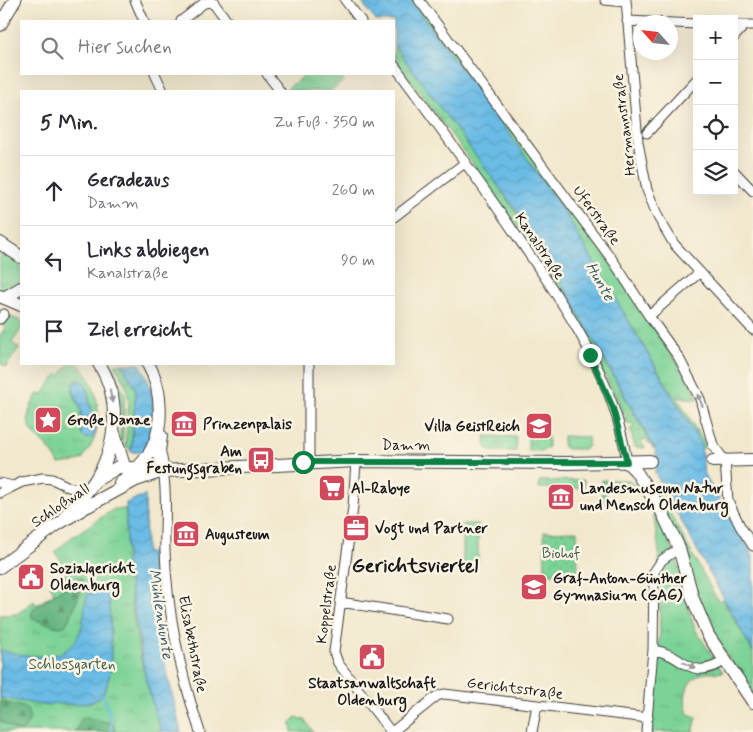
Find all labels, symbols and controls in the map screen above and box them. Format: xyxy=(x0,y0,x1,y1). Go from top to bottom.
north arrow xyxy=(633,15,678,60)
map controls xyxy=(693,15,738,195)
button: + xyxy=(693,15,738,60)
search box xyxy=(20,20,395,75)
icon: search xyxy=(38,34,66,62)
text: Hier suchen xyxy=(78,35,172,60)
button: − xyxy=(693,60,738,105)
street label: Hermannstraße xyxy=(609,73,641,177)
button: locate xyxy=(693,105,738,150)
text: 5 Min. xyxy=(40,109,98,137)
text: Zu Fuß · 350 m xyxy=(273,112,375,133)
button: layers xyxy=(693,150,738,195)
text: Geradeaus xyxy=(87,168,169,193)
icon: ahead xyxy=(40,177,68,205)
text: 260 m xyxy=(332,180,375,201)
street label: Uferstraße xyxy=(568,182,625,249)
text: Damm xyxy=(87,193,139,214)
street label: Kanalstraße xyxy=(509,209,569,284)
text: Links abbiegen xyxy=(87,238,209,263)
icon: left xyxy=(40,247,68,275)
text: 90 m xyxy=(341,250,375,271)
water label: Hunte xyxy=(580,258,620,306)
text: Kanalstraße xyxy=(87,263,169,284)
icon: arrive xyxy=(40,317,68,345)
text: Ziel erreicht xyxy=(87,318,192,343)
route end xyxy=(579,344,602,367)
one-way arrow xyxy=(108,388,116,404)
one-way arrow xyxy=(696,393,704,407)
place icon: Große Danae xyxy=(33,405,63,435)
museum icon: Prinzenpalais xyxy=(169,409,199,439)
place label: Große Danae xyxy=(67,411,151,431)
school or university icon: Villa GeistReich xyxy=(524,411,554,441)
place label: Prinzenpalais xyxy=(203,415,292,435)
place label: Villa GeistReich xyxy=(424,417,520,437)
street label: Damm xyxy=(382,436,430,456)
place label: Am Festungsgraben xyxy=(146,442,242,481)
bus stop icon: Am Festungsgraben xyxy=(246,445,276,475)
route start xyxy=(292,451,315,474)
supermarket icon: Al-Rabye xyxy=(317,473,347,503)
street label: Schloßwall xyxy=(28,479,94,533)
place label: Al-Rabye xyxy=(351,479,410,499)
place label: Landesmuseum Natur und Mensch Oldenburg xyxy=(580,479,729,518)
museum icon: Landesmuseum Natur und Mensch Oldenburg xyxy=(546,482,576,512)
office icon: Vogt und Partner xyxy=(341,513,371,543)
museum icon: Augusteum xyxy=(171,519,201,549)
place label: Vogt und Partner xyxy=(375,519,488,541)
place label: Augusteum xyxy=(205,525,270,546)
park label: Biohof xyxy=(542,544,580,564)
district label: Gerichtsviertel xyxy=(352,553,478,580)
place label: Sozialgericht Oldenburg xyxy=(50,559,137,598)
public building icon: Sozialgericht Oldenburg xyxy=(16,562,46,592)
street label: Koppelstraße xyxy=(312,563,342,645)
water label: Mühlenhunte xyxy=(143,568,178,661)
place label: Graf-Anton-Günther Gymnasium (GAG) xyxy=(553,569,688,606)
school or university icon: Graf-Anton-Günther Gymnasium (GAG) xyxy=(519,572,549,602)
street label: Elisabethstraße xyxy=(173,594,211,695)
public building icon: Staatsanwaltschaft Oldenburg xyxy=(357,642,387,672)
park label: Schlossgarten xyxy=(28,655,116,675)
one-way arrow xyxy=(682,662,696,670)
street label: Gerichtsstraße xyxy=(466,673,564,705)
place label: Staatsanwaltschaft Oldenburg xyxy=(308,674,436,713)

